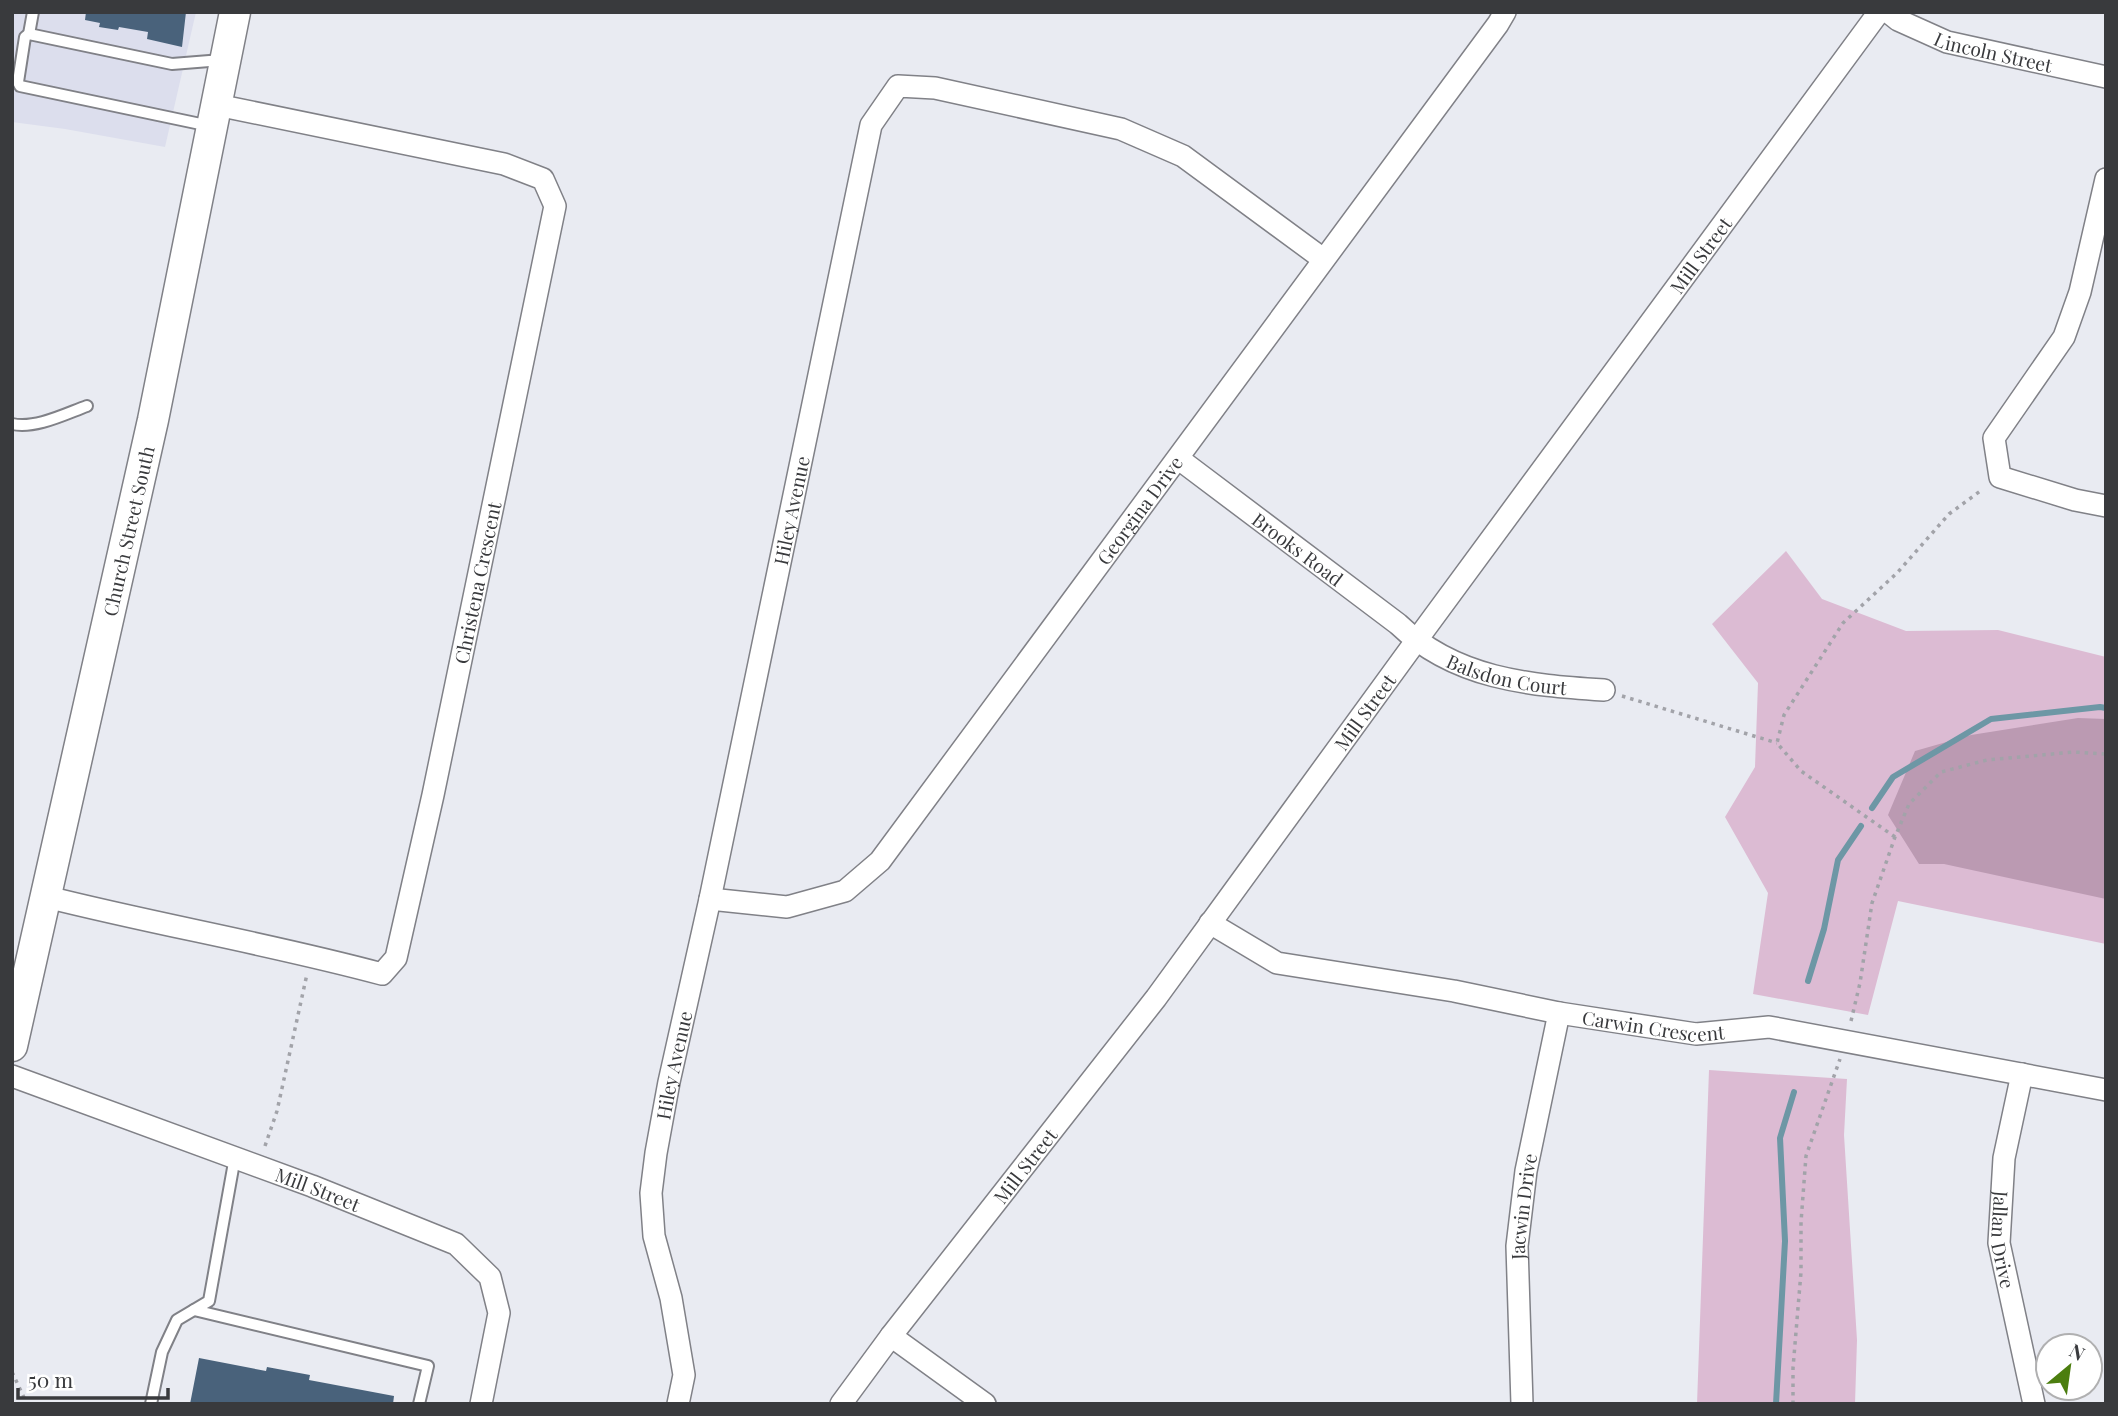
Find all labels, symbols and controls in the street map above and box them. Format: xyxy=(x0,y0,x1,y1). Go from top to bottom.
street label: Lincoln Street xyxy=(1930,25,2055,78)
street label: Mill Street xyxy=(1663,211,1737,298)
street label: Church Street South xyxy=(96,443,160,618)
street label: Georgina Drive xyxy=(1090,450,1188,570)
street label: Hiley Avenue xyxy=(767,454,815,567)
street label: Christena Crescent xyxy=(448,499,506,666)
street label: Brooks Road xyxy=(1247,506,1349,591)
street label: Balsdon Court xyxy=(1443,647,1568,700)
street label: Mill Street xyxy=(1328,668,1401,755)
street label: Carwin Crescent xyxy=(1580,1004,1726,1047)
street label: Hiley Avenue xyxy=(649,1008,698,1122)
street label: Mill Street xyxy=(987,1122,1062,1209)
street label: Jacwin Drive xyxy=(1504,1151,1542,1261)
street label: Mill Street xyxy=(272,1161,364,1217)
street label: Jallan Drive xyxy=(1986,1189,2021,1291)
north arrow xyxy=(2034,1332,2104,1402)
text: N xyxy=(2065,1337,2090,1366)
scale bar xyxy=(18,1356,168,1400)
text: 50 m xyxy=(28,1365,74,1393)

